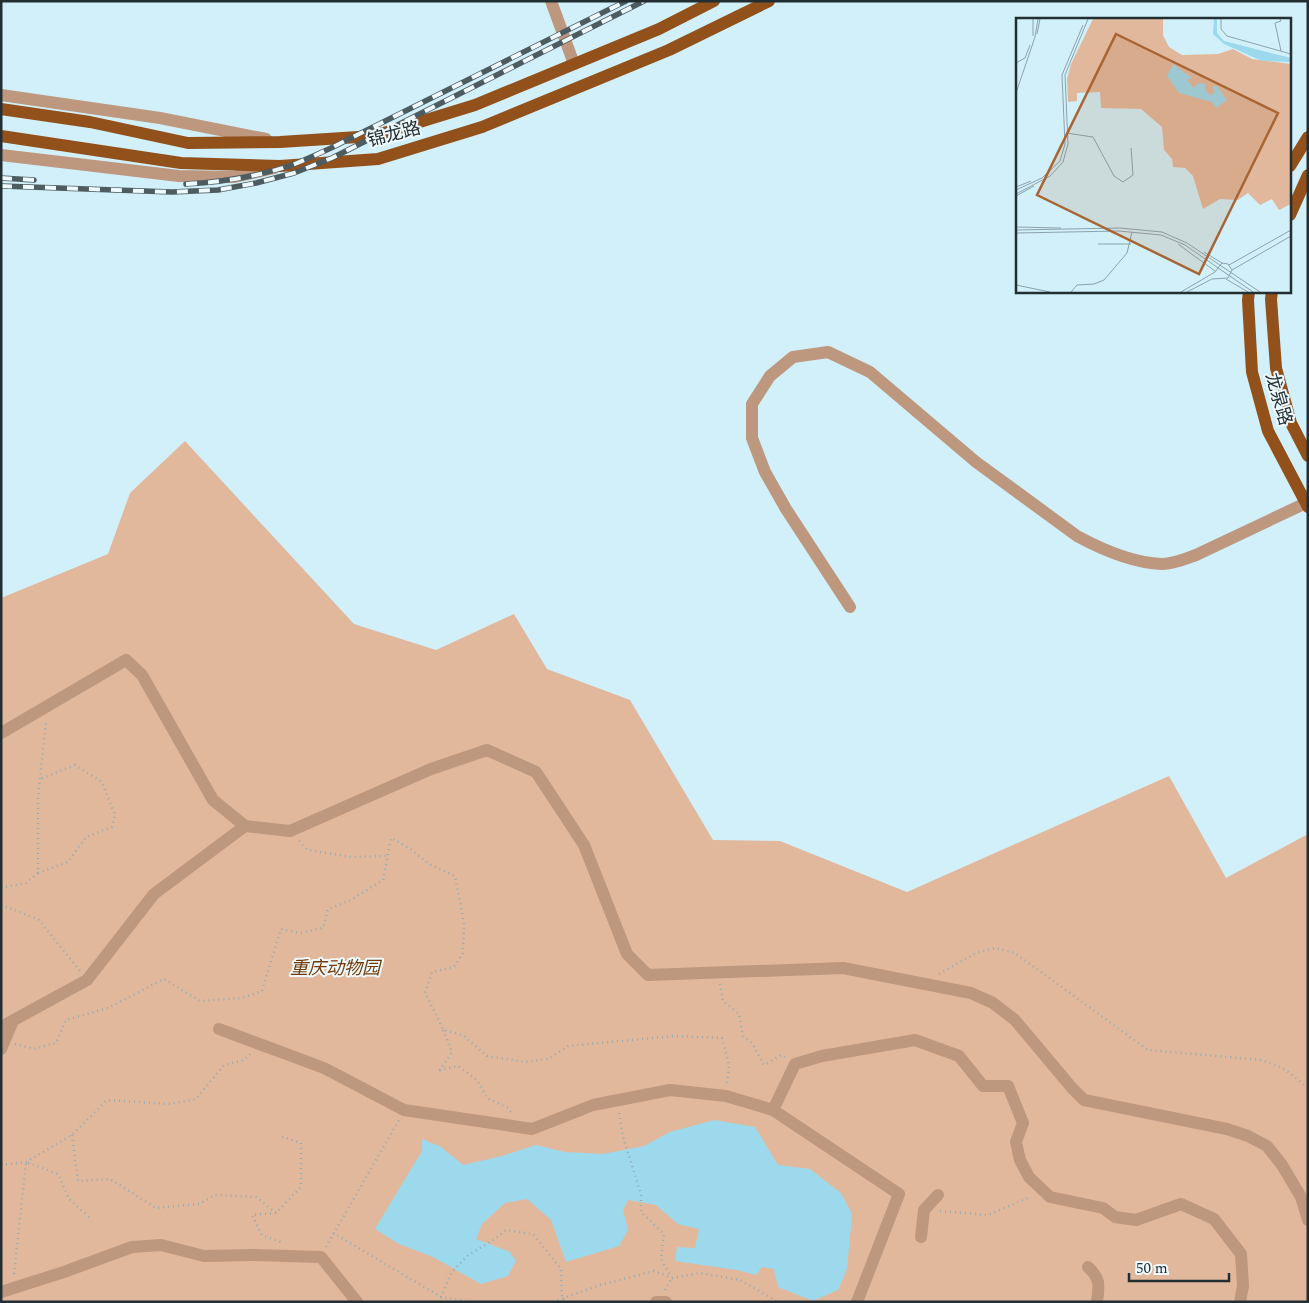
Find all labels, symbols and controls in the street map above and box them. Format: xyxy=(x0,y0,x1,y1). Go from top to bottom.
inset map xyxy=(1016,18,1292,292)
street label: 锦龙路 xyxy=(365,114,424,155)
street label: 龙泉路 xyxy=(1258,369,1299,429)
park label: 重庆动物园 xyxy=(290,955,383,982)
scale bar xyxy=(1129,1250,1229,1282)
text: 50 m xyxy=(1136,1257,1168,1280)

